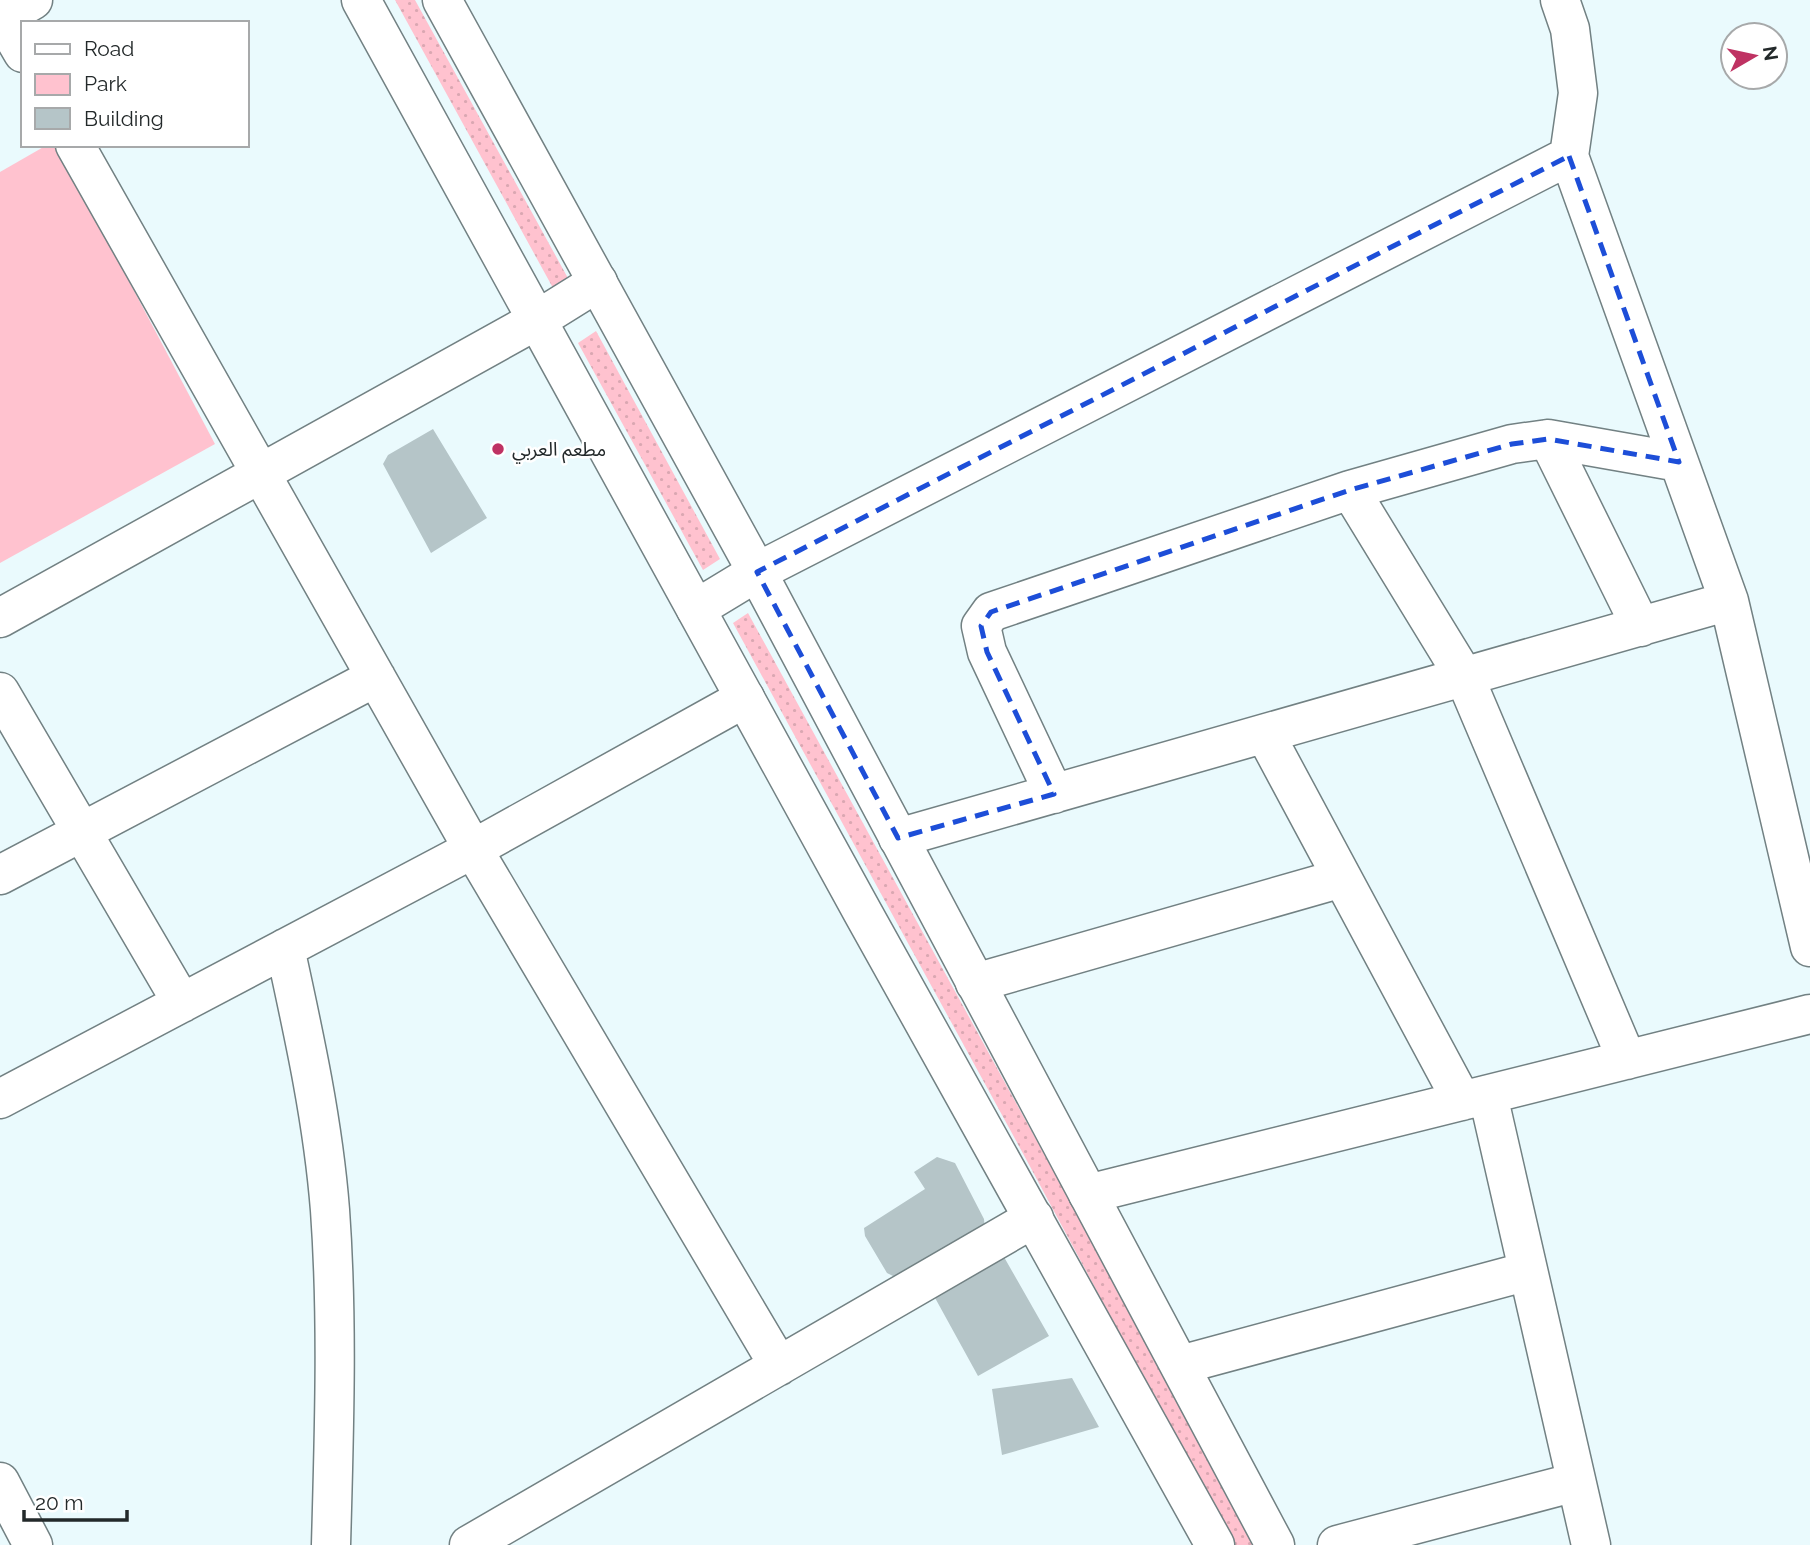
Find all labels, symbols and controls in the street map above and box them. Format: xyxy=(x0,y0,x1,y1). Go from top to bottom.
legend xyxy=(21,21,248,147)
north arrow xyxy=(1719,21,1789,91)
text: Road xyxy=(84,36,134,61)
text: N xyxy=(1759,44,1783,62)
text: Park xyxy=(84,71,127,96)
text: Building xyxy=(84,106,164,131)
place label: مطعم العربي xyxy=(512,438,606,464)
marker: مطعم العربي xyxy=(490,441,506,457)
scale bar xyxy=(24,1478,128,1522)
text: 20 m xyxy=(35,1490,83,1515)

